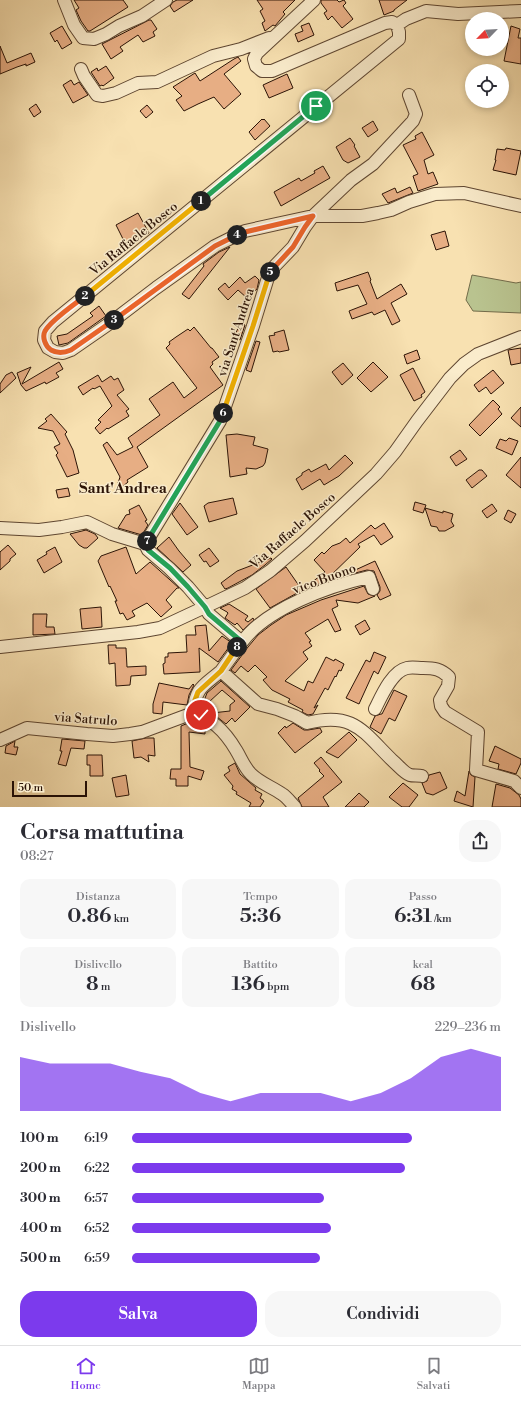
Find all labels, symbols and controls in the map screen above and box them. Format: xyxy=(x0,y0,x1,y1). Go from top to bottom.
north arrow xyxy=(465,12,509,56)
map controls xyxy=(465,12,509,108)
button: locate xyxy=(465,64,509,108)
pin xyxy=(299,89,333,123)
icon: arrive xyxy=(305,95,327,117)
pin: 1 xyxy=(191,191,211,211)
text: 1 xyxy=(198,194,204,208)
street label: Via Raffaele Bosco xyxy=(86,198,181,280)
pin: 4 xyxy=(227,225,247,245)
text: 4 xyxy=(233,228,241,242)
pin: 5 xyxy=(260,262,280,282)
text: 5 xyxy=(267,265,273,279)
pin: 2 xyxy=(75,286,95,306)
street label: via Sant'Andrea xyxy=(214,286,258,379)
text: 2 xyxy=(82,289,88,303)
pin: 3 xyxy=(104,310,124,330)
text: 3 xyxy=(111,313,117,327)
pin: 6 xyxy=(213,403,233,423)
text: 6 xyxy=(220,406,226,420)
district label: Sant'Andrea xyxy=(79,479,168,498)
street label: Via Raffaele Bosco xyxy=(246,489,339,573)
pin: 7 xyxy=(137,531,157,551)
text: 7 xyxy=(144,534,150,548)
street label: vico Buono xyxy=(290,560,358,598)
pin: 8 xyxy=(227,637,247,657)
text: 8 xyxy=(233,640,241,654)
pin xyxy=(184,698,218,732)
icon: check xyxy=(190,704,212,726)
street label: via Satrulo xyxy=(53,709,118,729)
scale bar xyxy=(12,779,87,798)
text: 50 m xyxy=(18,781,43,795)
text: Corsa mattutina xyxy=(20,819,184,846)
button: share xyxy=(459,820,501,862)
text: 08:27 xyxy=(20,848,53,864)
text: Distanza xyxy=(76,890,120,904)
text: Tempo xyxy=(243,890,278,904)
text: Passo xyxy=(409,890,437,904)
text: 0.86 xyxy=(67,904,111,929)
text: 5:36 xyxy=(240,904,281,929)
text: 6:31 xyxy=(394,904,432,929)
text: km xyxy=(111,912,129,926)
text: /km xyxy=(432,912,452,926)
text: Dislivello xyxy=(74,958,122,972)
text: Battito xyxy=(243,958,278,972)
text: kcal xyxy=(413,958,433,972)
text: 8 xyxy=(86,972,99,997)
text: 136 xyxy=(232,972,265,997)
text: 68 xyxy=(410,972,435,997)
text: m xyxy=(99,980,110,994)
text: bpm xyxy=(265,980,289,994)
text: Dislivello xyxy=(20,1019,76,1035)
text: 229–236 m xyxy=(435,1019,501,1035)
text: 100 m xyxy=(20,1130,59,1146)
text: 6:19 xyxy=(84,1130,108,1146)
text: 200 m xyxy=(20,1160,61,1176)
text: 6:22 xyxy=(84,1160,110,1176)
text: 300 m xyxy=(20,1190,61,1206)
text: 6:57 xyxy=(84,1190,108,1206)
text: 400 m xyxy=(20,1220,62,1236)
text: 6:52 xyxy=(84,1220,109,1236)
text: 500 m xyxy=(20,1250,61,1266)
text: 6:59 xyxy=(84,1250,110,1266)
button: Salva xyxy=(20,1291,257,1337)
button: Condividi xyxy=(265,1291,501,1337)
tab: Home xyxy=(71,1355,101,1393)
tab: Mappa xyxy=(242,1355,276,1393)
tab: Salvati xyxy=(417,1355,450,1393)

